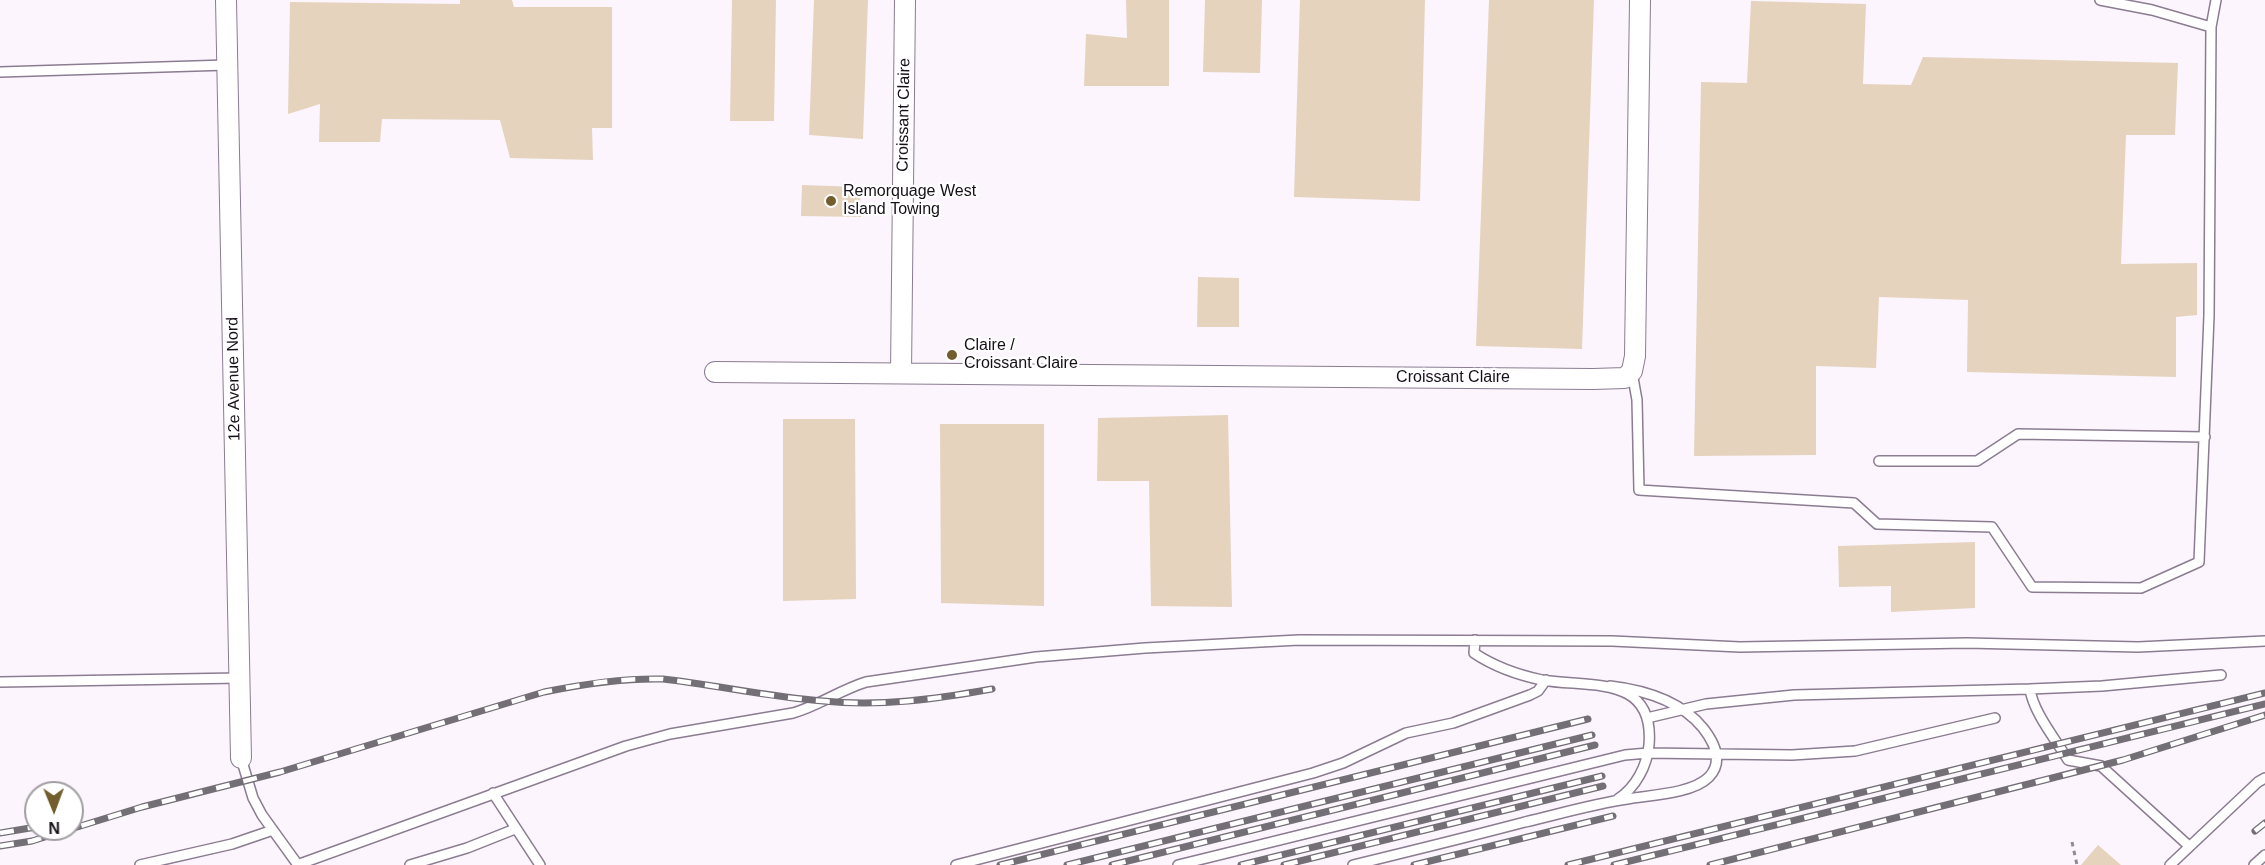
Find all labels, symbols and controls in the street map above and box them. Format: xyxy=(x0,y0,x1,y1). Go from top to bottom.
street label: Croissant Claire xyxy=(893,58,915,172)
place label: Remorquage West Island Towing xyxy=(843,182,976,220)
marker: Remorquage West Island Towing xyxy=(824,194,838,208)
street label: 12e Avenue Nord xyxy=(223,317,245,441)
place label: Claire / Croissant Claire xyxy=(964,336,1078,374)
marker: Claire / Croissant Claire xyxy=(945,348,959,362)
street label: Croissant Claire xyxy=(1396,368,1510,388)
north arrow xyxy=(24,781,84,841)
text: N xyxy=(48,819,60,836)

